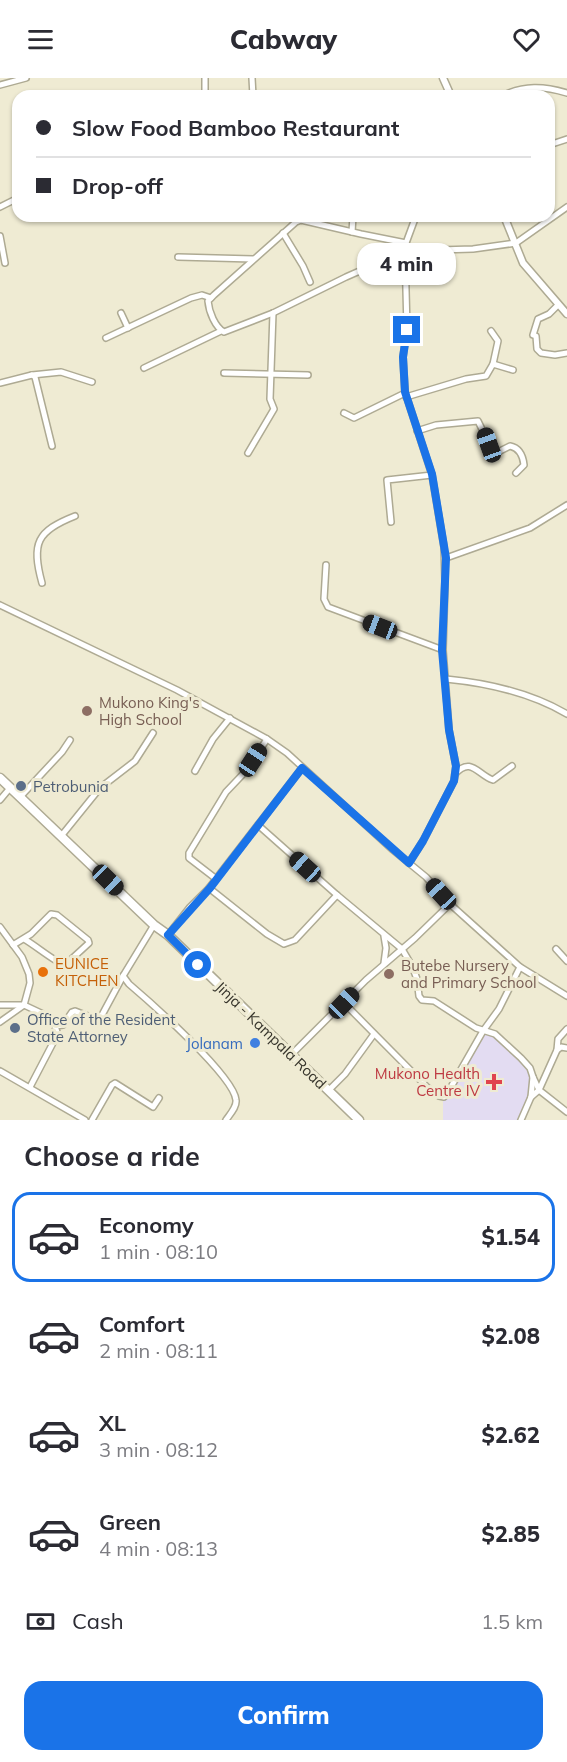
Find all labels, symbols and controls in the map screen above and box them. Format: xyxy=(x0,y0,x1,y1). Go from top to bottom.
text: Cabway xyxy=(230,22,337,56)
icon: menu xyxy=(24,23,57,56)
icon: heart xyxy=(510,23,543,56)
text: Slow Food Bamboo Restaurant xyxy=(72,114,399,142)
text: Drop-off xyxy=(72,172,163,200)
callout: 4 min xyxy=(358,243,456,285)
text: 4 min xyxy=(380,251,433,276)
route end xyxy=(393,316,420,343)
car xyxy=(474,425,504,465)
car xyxy=(360,612,400,642)
place label: Mukono King's High School xyxy=(99,693,200,729)
marker: Mukono King's High School xyxy=(80,704,94,718)
car xyxy=(236,740,270,780)
place label: Petrobunia xyxy=(33,777,109,796)
marker: Petrobunia xyxy=(14,779,28,793)
car xyxy=(286,848,324,886)
car xyxy=(89,861,127,899)
car xyxy=(422,875,460,913)
route start xyxy=(184,951,211,978)
place label: EUNICE KITCHEN xyxy=(55,954,119,990)
place label: Butebe Nursery and Primary School xyxy=(401,956,537,992)
marker: EUNICE KITCHEN xyxy=(36,965,50,979)
marker: Butebe Nursery and Primary School xyxy=(382,967,396,981)
street label: Jinja - Kampala Road xyxy=(212,977,330,1093)
car xyxy=(325,984,363,1022)
place label: Office of the Resident State Attorney xyxy=(27,1010,176,1046)
marker: Office of the Resident State Attorney xyxy=(8,1021,22,1035)
place label: Jolanam xyxy=(186,1034,243,1053)
marker: Jolanam xyxy=(248,1036,262,1050)
place label: Mukono Health Centre IV xyxy=(375,1064,481,1100)
marker: Mukono Health Centre IV xyxy=(485,1073,503,1091)
text: Choose a ride xyxy=(24,1139,200,1173)
icon: car xyxy=(27,1210,81,1264)
text: Economy xyxy=(99,1211,194,1239)
text: $1.54 xyxy=(481,1223,540,1251)
text: 1 min · 08:10 xyxy=(99,1239,218,1264)
icon: car xyxy=(27,1309,81,1363)
text: Comfort xyxy=(99,1310,185,1338)
text: $2.08 xyxy=(481,1322,540,1350)
text: 2 min · 08:11 xyxy=(99,1338,218,1363)
icon: car xyxy=(27,1408,81,1462)
text: XL xyxy=(99,1409,126,1437)
text: $2.62 xyxy=(481,1421,540,1449)
text: 3 min · 08:12 xyxy=(99,1437,218,1462)
icon: car xyxy=(27,1507,81,1561)
text: Green xyxy=(99,1508,161,1536)
text: $2.85 xyxy=(481,1520,540,1548)
text: 4 min · 08:13 xyxy=(99,1536,218,1561)
icon: cash xyxy=(24,1605,57,1638)
text: Cash xyxy=(72,1607,124,1635)
text: 1.5 km xyxy=(481,1609,543,1634)
button: Confirm xyxy=(24,1681,543,1750)

